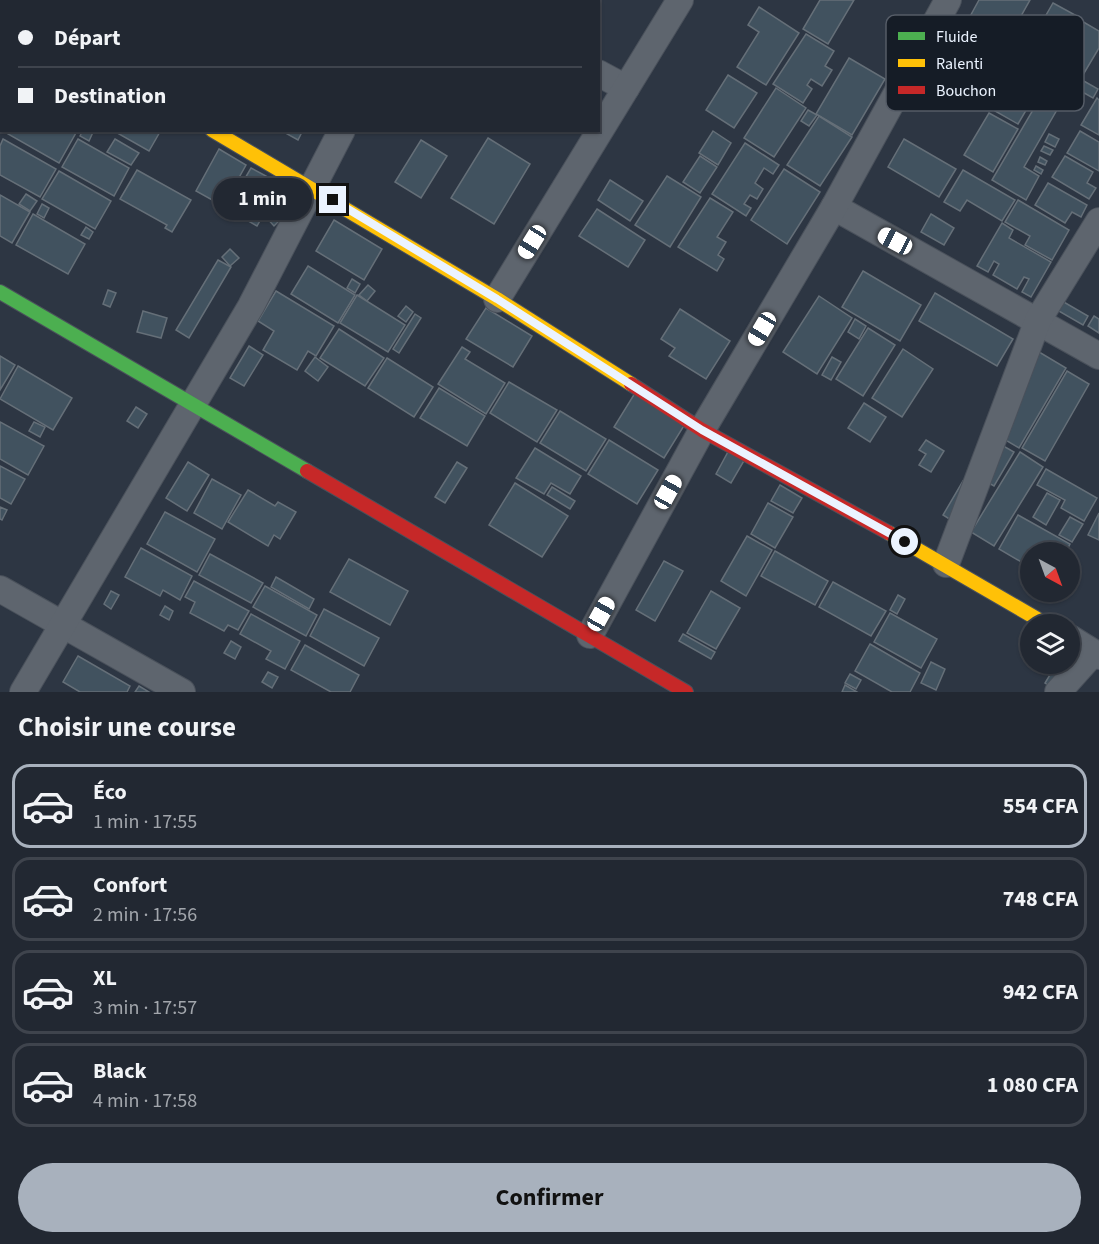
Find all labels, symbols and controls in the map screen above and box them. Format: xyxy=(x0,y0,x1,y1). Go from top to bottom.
legend xyxy=(886,15,1084,111)
text: Départ xyxy=(54,22,121,54)
text: Fluide xyxy=(936,26,978,48)
text: Ralenti xyxy=(936,53,983,75)
text: Destination xyxy=(54,80,166,112)
text: Bouchon xyxy=(936,80,996,102)
callout: 1 min xyxy=(213,179,312,221)
text: 1 min xyxy=(238,185,287,213)
route end xyxy=(319,186,346,213)
car xyxy=(515,222,549,262)
car xyxy=(875,225,915,257)
car xyxy=(745,309,779,349)
car xyxy=(651,472,685,512)
route start xyxy=(891,528,918,555)
north arrow xyxy=(1020,542,1080,602)
map controls xyxy=(1020,542,1080,674)
car xyxy=(584,594,618,634)
button: layers xyxy=(1020,614,1080,674)
text: Choisir une course xyxy=(18,708,236,747)
text: Éco xyxy=(93,776,127,808)
icon: car xyxy=(21,779,75,833)
text: 554 CFA xyxy=(1003,790,1078,822)
text: 1 min · 17:55 xyxy=(93,808,197,836)
text: Confort xyxy=(93,869,167,901)
icon: car xyxy=(21,872,75,926)
text: 748 CFA xyxy=(1003,883,1078,915)
text: 2 min · 17:56 xyxy=(93,901,197,929)
text: XL xyxy=(93,962,117,994)
icon: car xyxy=(21,965,75,1019)
text: 942 CFA xyxy=(1003,976,1078,1008)
text: 3 min · 17:57 xyxy=(93,994,197,1022)
text: Black xyxy=(93,1055,147,1087)
icon: car xyxy=(21,1058,75,1112)
text: 1 080 CFA xyxy=(987,1069,1078,1101)
text: 4 min · 17:58 xyxy=(93,1087,197,1115)
button: Confirmer xyxy=(18,1163,1081,1232)

